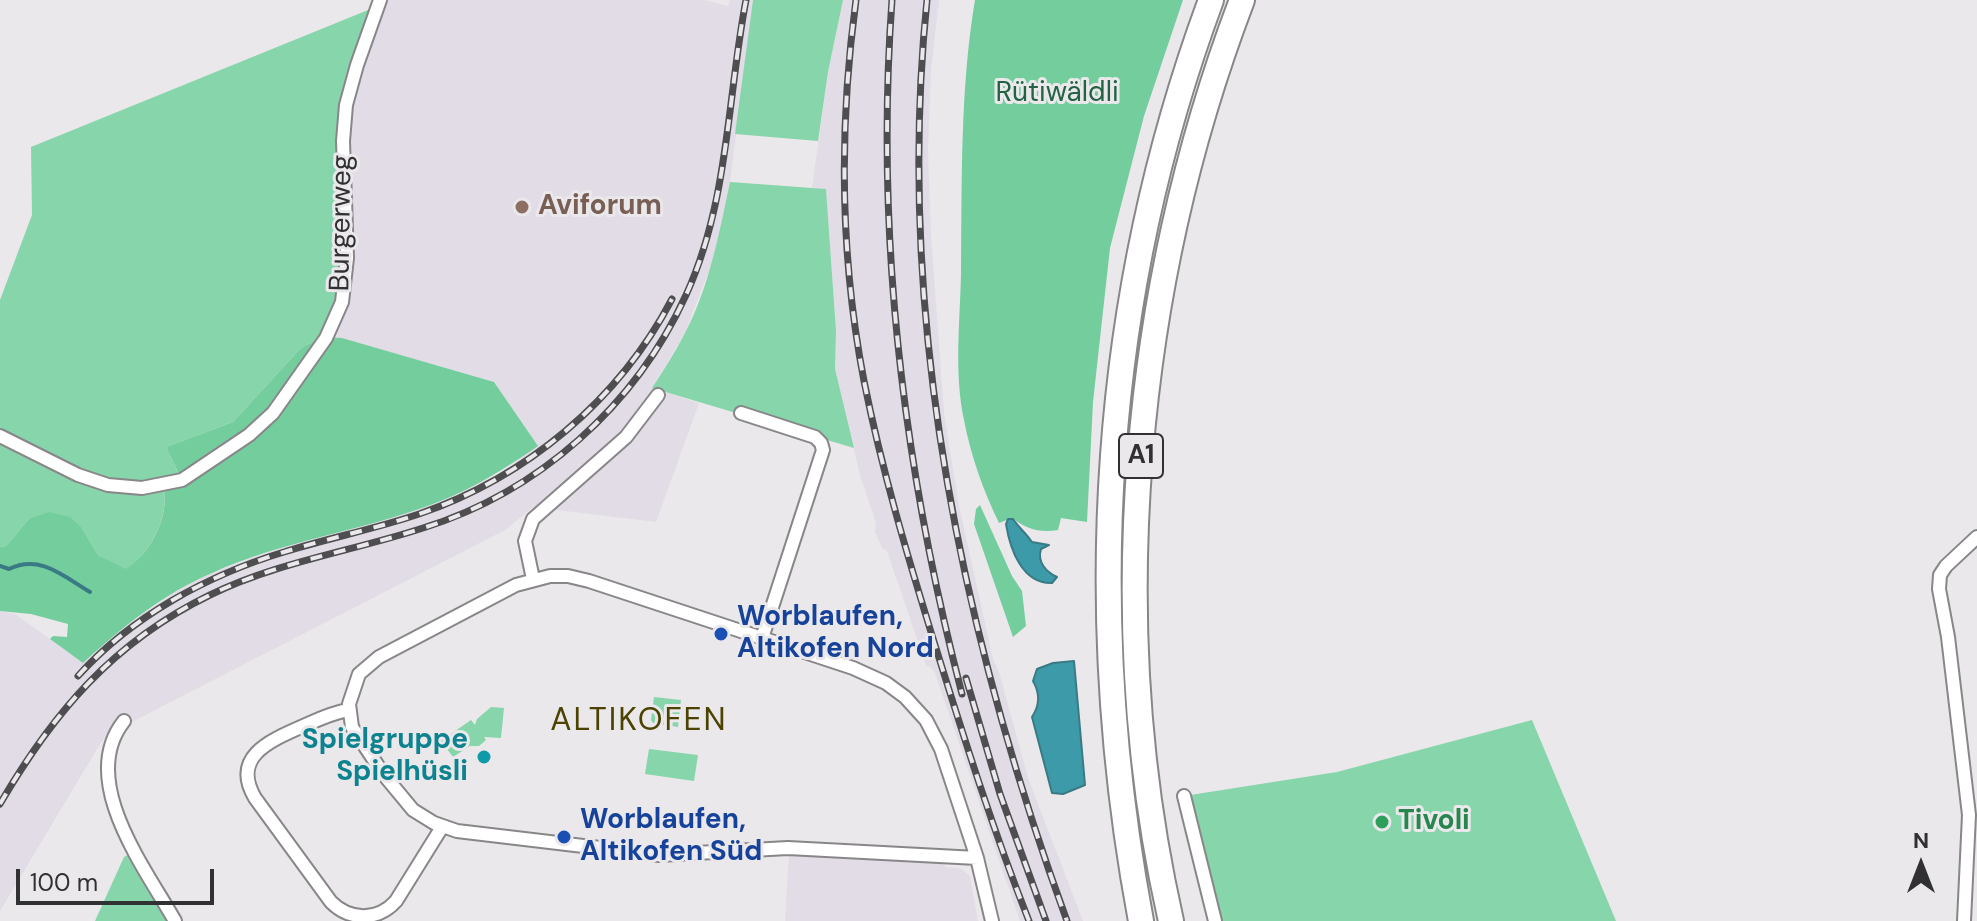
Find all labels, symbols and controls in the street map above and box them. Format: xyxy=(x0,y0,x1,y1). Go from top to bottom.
park label: Rütiwäldli xyxy=(995,77,1119,111)
street label: Burgerweg xyxy=(324,154,360,292)
place label: Aviforum xyxy=(538,190,662,224)
marker: Aviforum xyxy=(513,198,531,216)
road number: A1 xyxy=(1119,434,1163,478)
place label: Worblaufen, Altikofen Nord xyxy=(737,601,934,667)
marker: Worblaufen, Altikofen Nord xyxy=(712,625,730,643)
district label: ALTIKOFEN xyxy=(550,703,728,741)
place label: Spielgruppe Spielhüsli xyxy=(302,724,468,790)
marker: Spielgruppe Spielhüsli xyxy=(475,748,493,766)
place label: Worblaufen, Altikofen Süd xyxy=(580,804,762,870)
place label: Tivoli xyxy=(1398,805,1470,839)
marker: Tivoli xyxy=(1373,813,1391,831)
north arrow xyxy=(1881,825,1961,905)
text: N xyxy=(1913,826,1929,855)
marker: Worblaufen, Altikofen Süd xyxy=(555,828,573,846)
scale bar xyxy=(20,853,218,903)
text: 100 m xyxy=(30,867,98,898)

